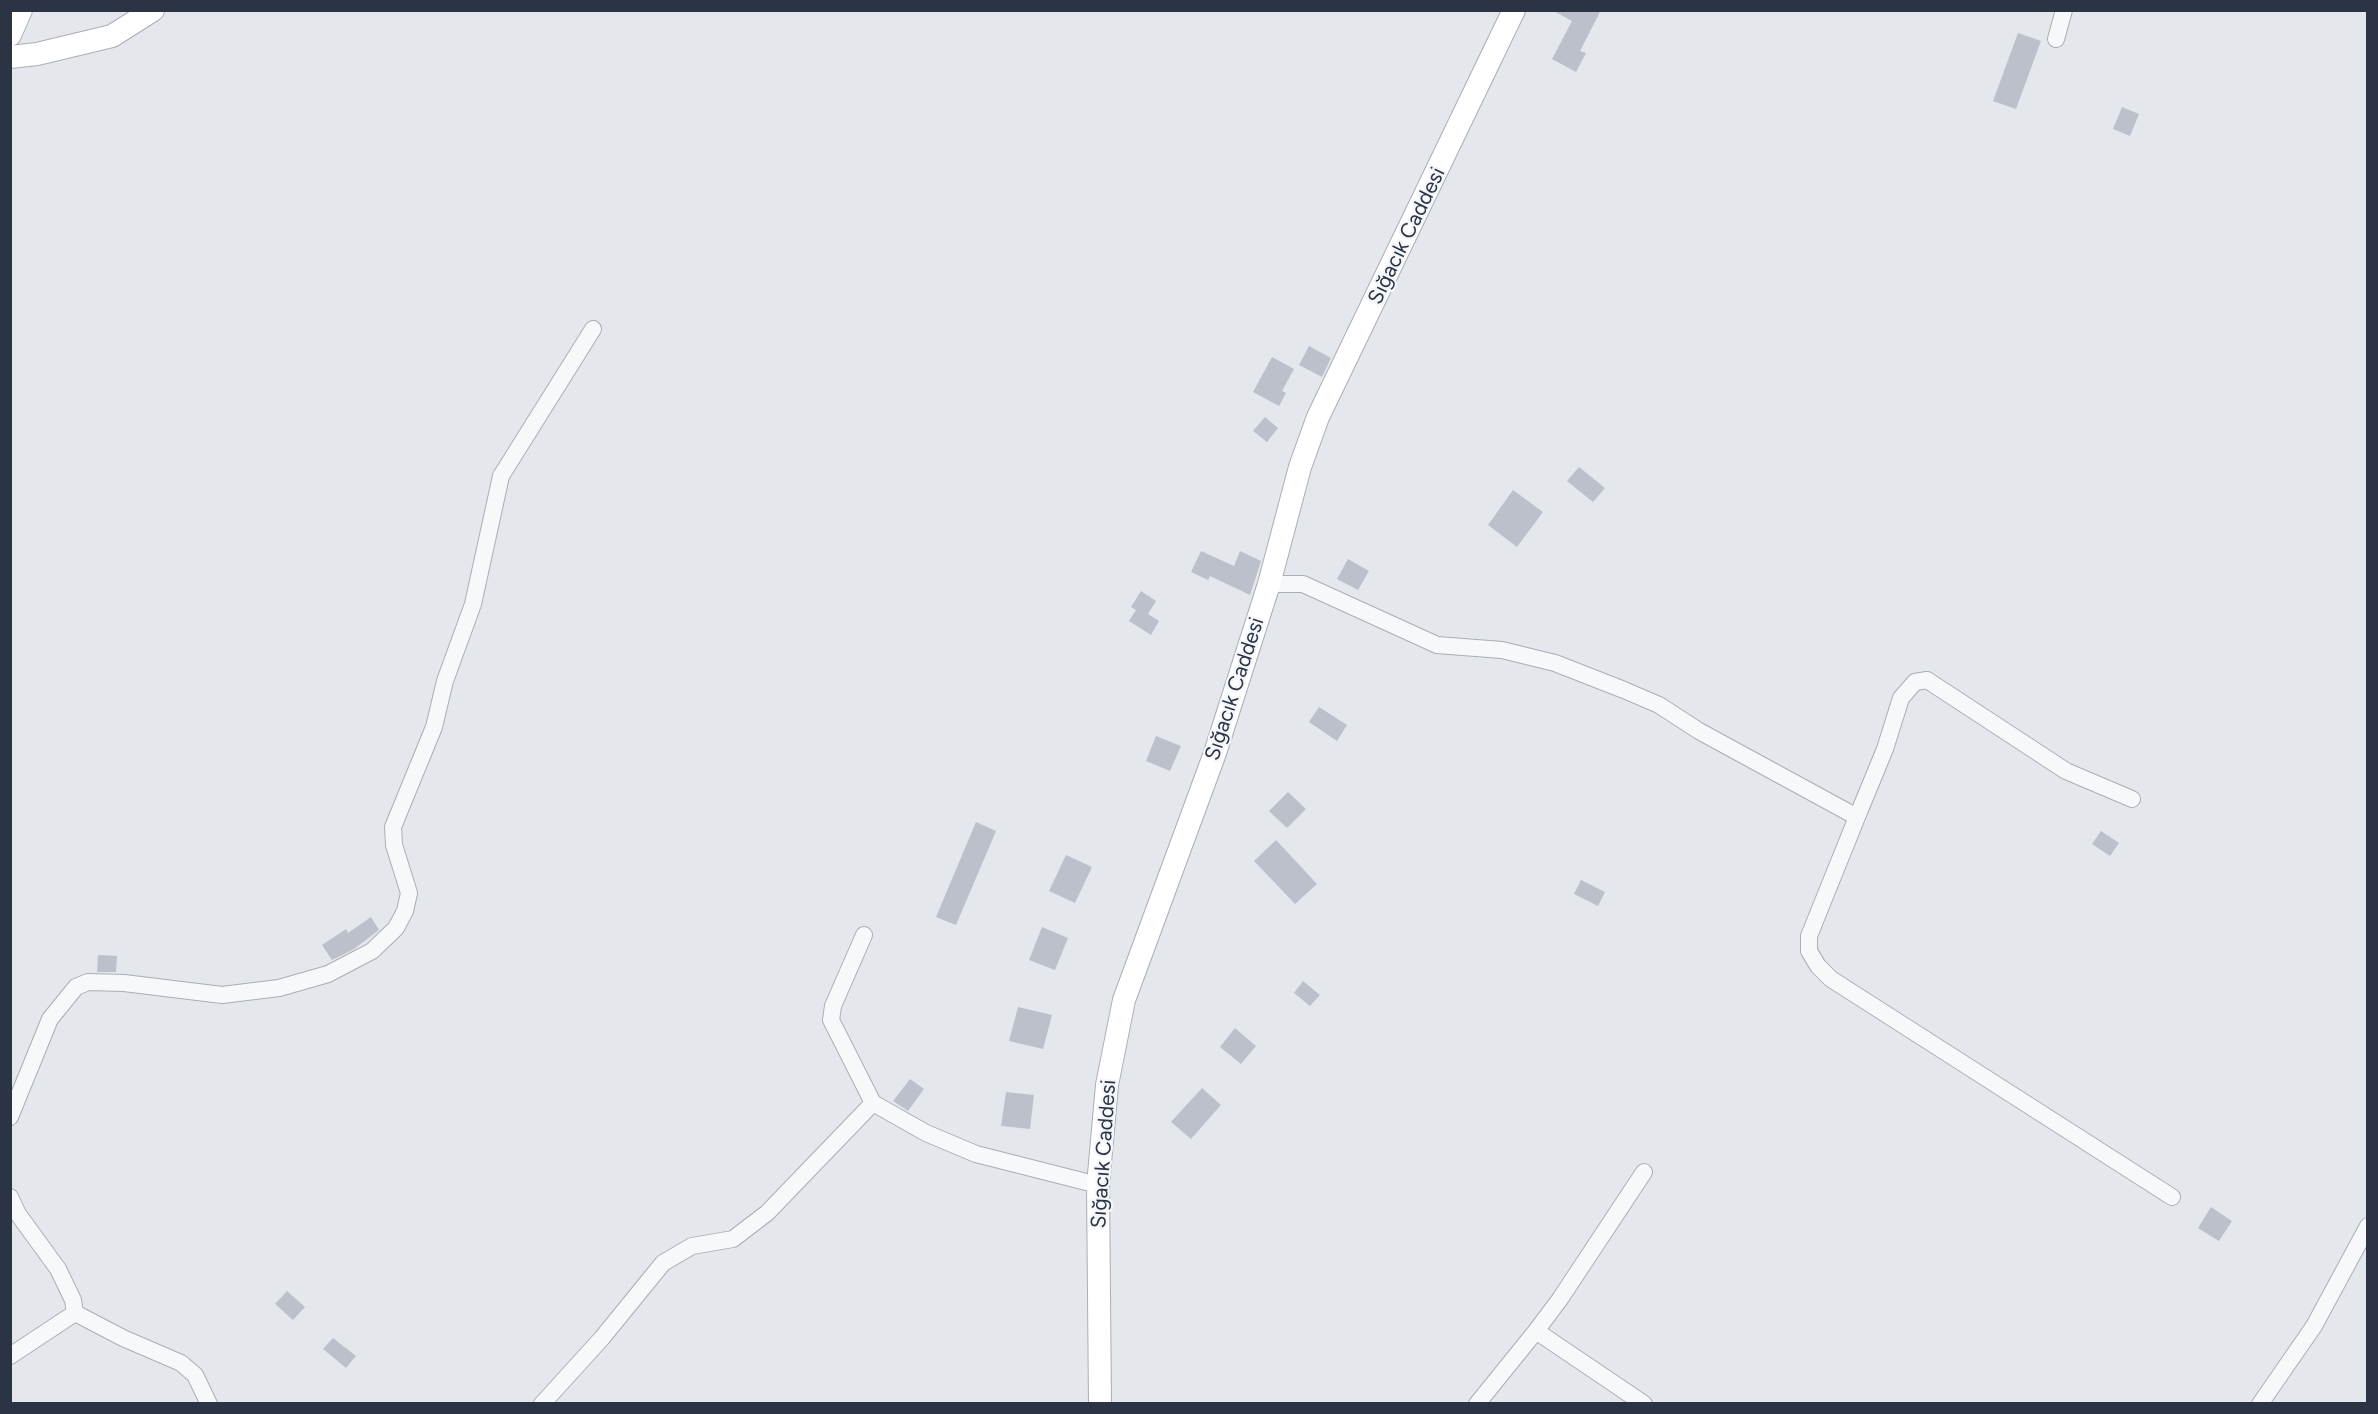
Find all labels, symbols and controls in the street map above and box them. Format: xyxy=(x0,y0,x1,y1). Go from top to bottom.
street label: Sığacık Caddesi xyxy=(1363,164,1451,308)
street label: Sığacık Caddesi xyxy=(1200,614,1270,764)
street label: Sığacık Caddesi xyxy=(1086,1079,1122,1229)

